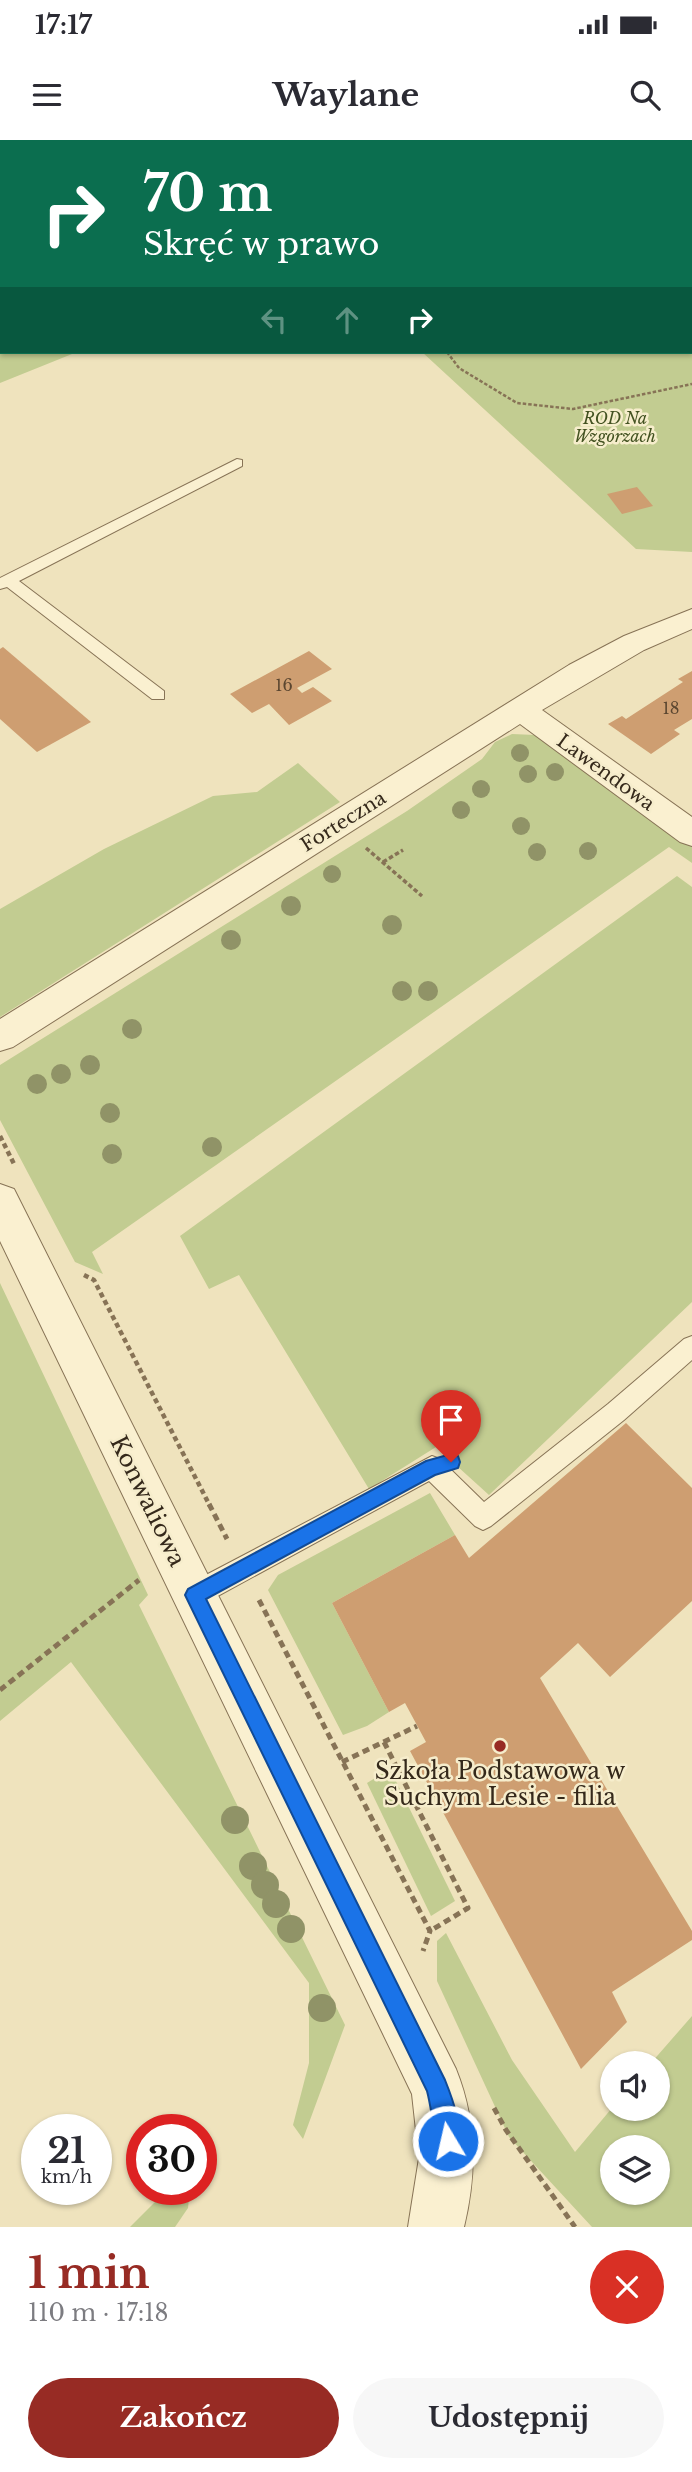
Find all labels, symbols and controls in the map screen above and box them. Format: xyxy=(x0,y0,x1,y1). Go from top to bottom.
text: 17:17 xyxy=(35,9,92,41)
text: Waylane xyxy=(273,75,419,115)
icon: menu xyxy=(28,76,66,114)
icon: search xyxy=(626,76,664,114)
text: 70 m xyxy=(143,163,273,224)
icon: right xyxy=(28,168,119,259)
text: Skręć w prawo xyxy=(143,224,379,264)
icon: left xyxy=(255,301,293,339)
icon: ahead xyxy=(328,301,366,339)
icon: right xyxy=(401,301,439,339)
park label: ROD Na Wzgórzach xyxy=(574,408,656,446)
house number: 16 xyxy=(275,675,293,695)
house number: 18 xyxy=(663,698,679,718)
street label: Lawendowa xyxy=(552,729,659,816)
street label: Forteczna xyxy=(297,786,390,857)
pin xyxy=(421,1390,481,1462)
icon: arrive xyxy=(432,1401,470,1439)
street label: Konwaliowa xyxy=(104,1431,192,1571)
marker: Szkoła Podstawowa w Suchym Lesie - filia xyxy=(492,1738,508,1754)
place label: Szkoła Podstawowa w Suchym Lesie - filia xyxy=(375,1757,626,1811)
map controls xyxy=(600,2051,670,2205)
button: sound xyxy=(600,2051,670,2121)
position arrow xyxy=(411,2104,485,2178)
speed limit sign: 30 xyxy=(126,2114,217,2205)
text: 21 xyxy=(47,2129,86,2172)
button: layers xyxy=(600,2135,670,2205)
text: km/h xyxy=(41,2166,92,2188)
text: 1 min xyxy=(28,2247,150,2299)
button: close xyxy=(590,2250,664,2324)
text: 110 m · 17:18 xyxy=(28,2299,169,2327)
button: Zakończ xyxy=(28,2378,339,2458)
button: Udostępnij xyxy=(353,2378,664,2458)

